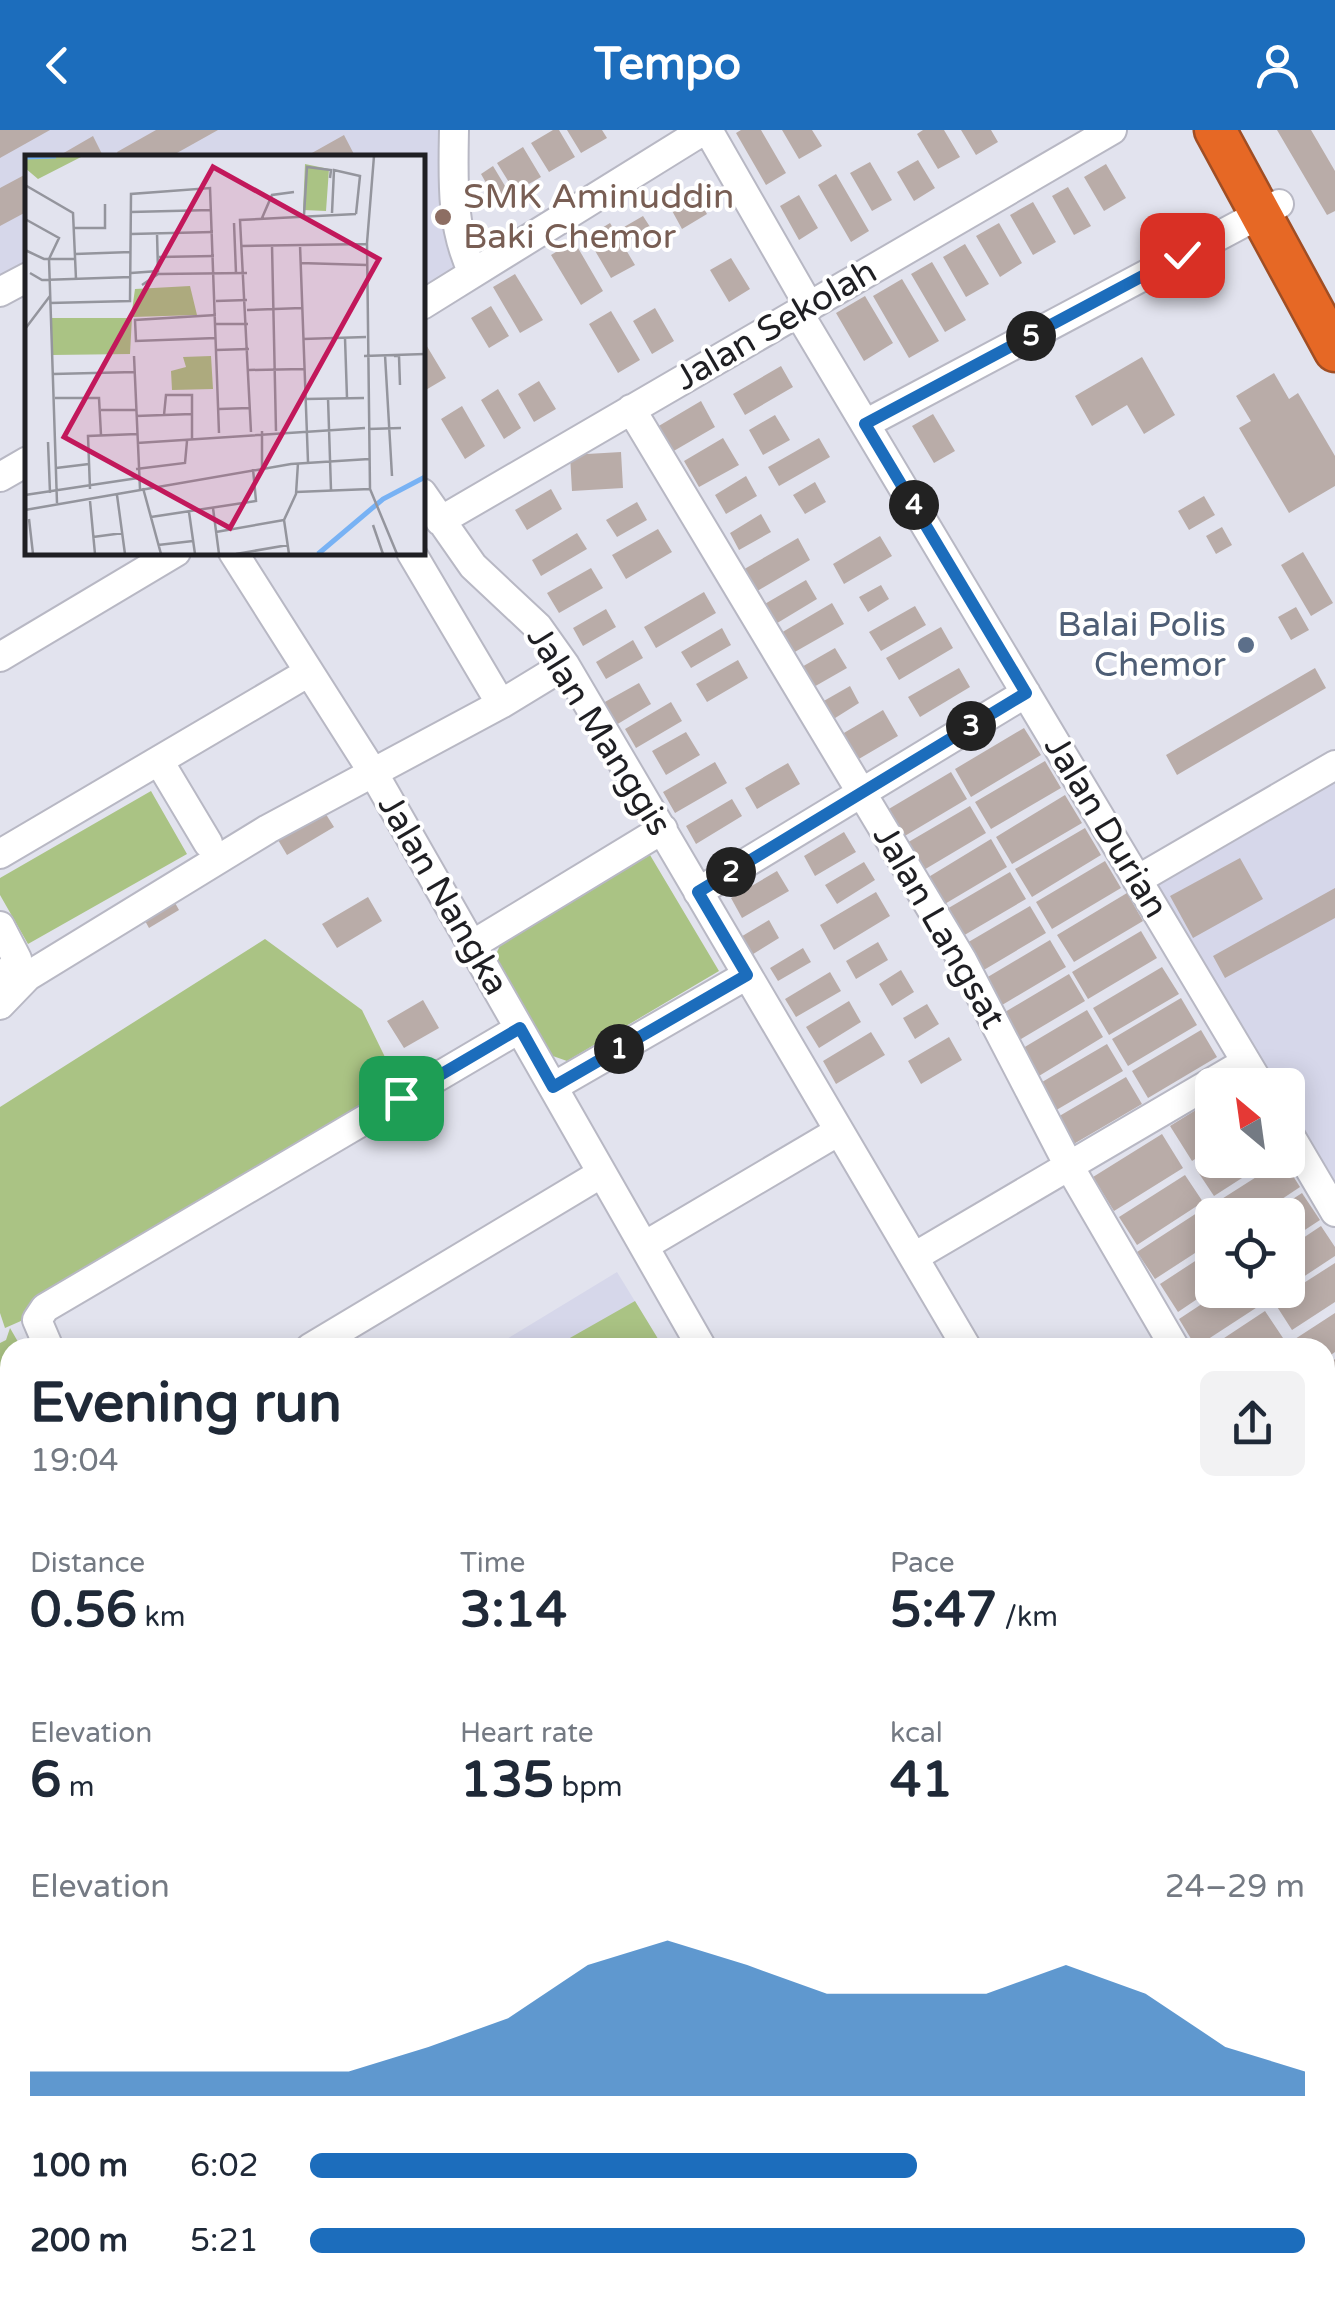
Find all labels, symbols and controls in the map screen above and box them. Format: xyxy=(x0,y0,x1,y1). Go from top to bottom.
icon: back xyxy=(30,38,85,93)
text: Tempo xyxy=(594,38,741,92)
icon: person xyxy=(1250,38,1305,93)
inset map xyxy=(25,155,425,555)
place label: SMK Aminuddin Baki Chemor xyxy=(463,176,734,258)
marker: SMK Aminuddin Baki Chemor xyxy=(432,206,454,228)
pin xyxy=(1140,213,1225,298)
icon: check xyxy=(1155,228,1210,283)
street label: Jalan Sekolah xyxy=(668,250,884,400)
pin: 5 xyxy=(1006,311,1056,361)
text: 5 xyxy=(1022,319,1040,353)
pin: 4 xyxy=(889,480,939,530)
text: 4 xyxy=(905,488,923,522)
place label: Balai Polis Chemor xyxy=(1057,604,1227,686)
street label: Jalan Manggis xyxy=(518,618,680,844)
marker: Balai Polis Chemor xyxy=(1235,634,1257,656)
pin: 3 xyxy=(946,701,996,751)
text: 3 xyxy=(962,709,980,743)
street label: Jalan Durian xyxy=(1035,728,1177,926)
street label: Jalan Nangka xyxy=(369,787,517,1003)
street label: Jalan Langsat xyxy=(864,818,1014,1036)
pin: 2 xyxy=(706,847,756,897)
text: 2 xyxy=(722,855,740,889)
pin: 1 xyxy=(594,1024,644,1074)
text: 1 xyxy=(610,1032,628,1066)
pin xyxy=(359,1056,444,1141)
north arrow xyxy=(1195,1068,1305,1178)
map controls xyxy=(1195,1068,1305,1308)
icon: arrive xyxy=(374,1071,429,1126)
button: locate xyxy=(1195,1198,1305,1308)
text: Evening run xyxy=(30,1371,342,1437)
button: share xyxy=(1200,1371,1305,1476)
text: 19:04 xyxy=(30,1442,119,1480)
text: Distance xyxy=(30,1546,145,1580)
text: Time xyxy=(460,1546,525,1580)
text: Pace xyxy=(890,1546,954,1580)
text: 0.56 xyxy=(30,1580,137,1640)
text: 3:14 xyxy=(460,1580,567,1640)
text: 5:47 xyxy=(890,1580,997,1640)
text: km xyxy=(137,1600,185,1634)
text: /km xyxy=(997,1600,1058,1634)
text: Elevation xyxy=(30,1716,152,1750)
text: Heart rate xyxy=(460,1716,594,1750)
text: kcal xyxy=(890,1716,943,1750)
text: 6 xyxy=(30,1750,61,1810)
text: 135 xyxy=(460,1750,554,1810)
text: 41 xyxy=(890,1750,953,1810)
text: m xyxy=(61,1770,94,1804)
text: bpm xyxy=(554,1770,623,1804)
text: Elevation xyxy=(30,1868,170,1906)
text: 24–29 m xyxy=(1165,1868,1305,1906)
text: 100 m xyxy=(30,2147,128,2185)
text: 6:02 xyxy=(190,2147,259,2185)
text: 200 m xyxy=(30,2222,128,2260)
text: 5:21 xyxy=(190,2222,259,2260)

